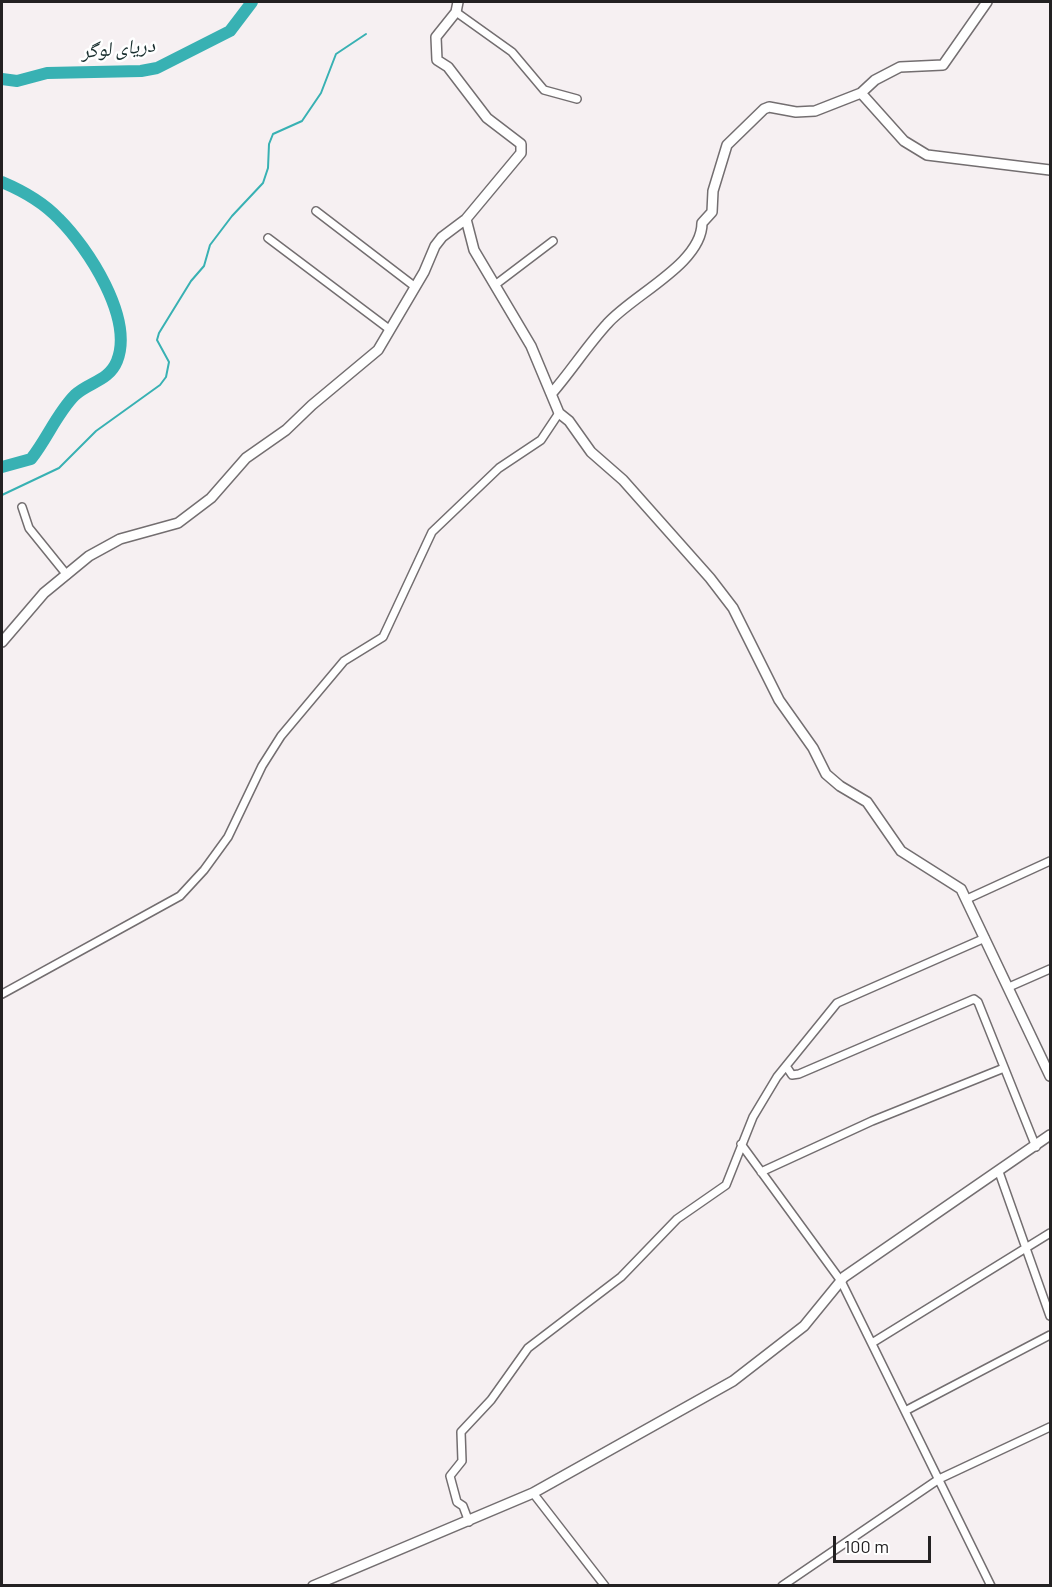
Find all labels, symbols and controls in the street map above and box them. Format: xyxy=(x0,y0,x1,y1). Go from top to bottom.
water label: دریای لوگر xyxy=(80,33,156,63)
scale bar xyxy=(836,1524,934,1562)
text: 100 m xyxy=(844,1535,889,1557)

